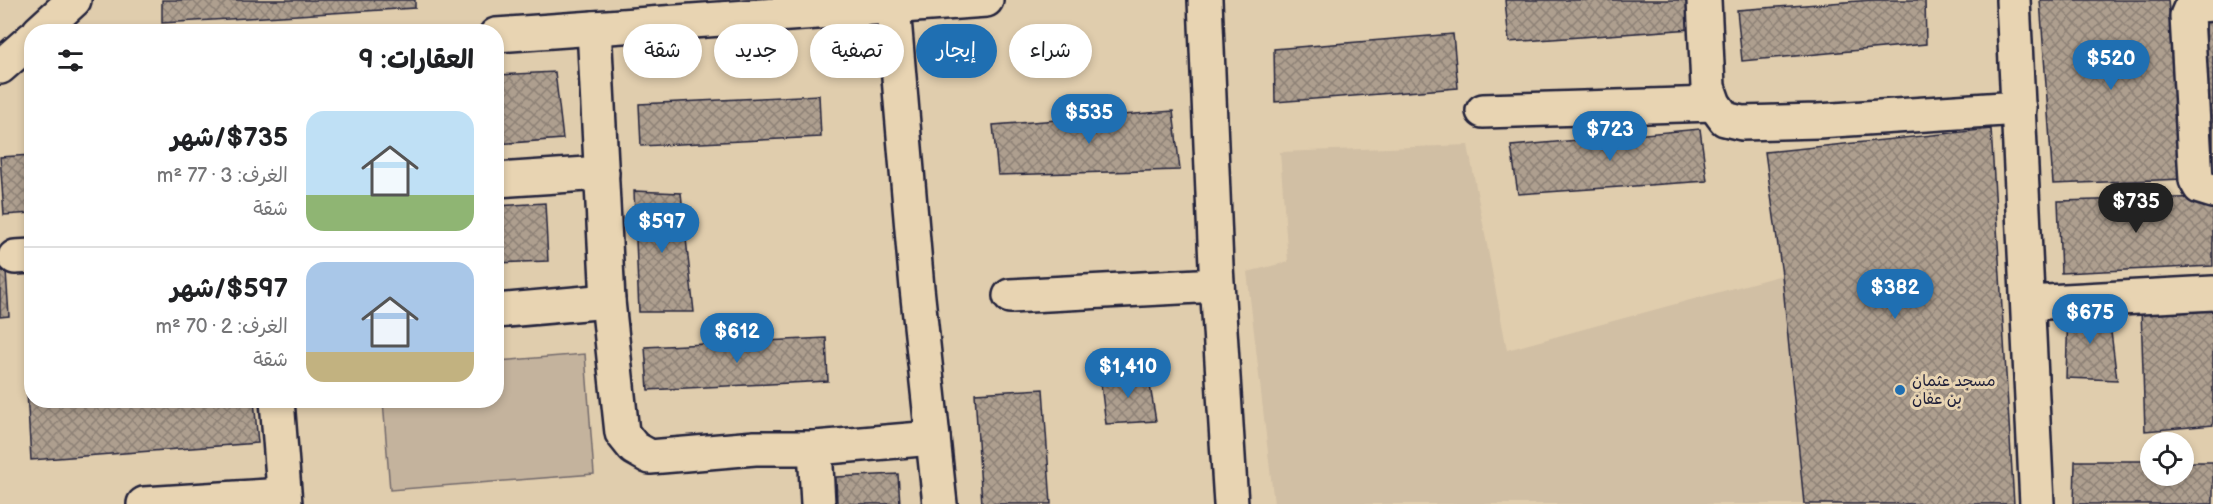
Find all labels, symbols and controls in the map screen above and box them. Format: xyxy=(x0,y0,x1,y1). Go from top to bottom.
chip: شقة xyxy=(623,24,702,78)
chip: جديد xyxy=(714,24,798,78)
chip: تصفية xyxy=(810,24,904,78)
chip: إيجار xyxy=(916,24,997,78)
chip: شراء xyxy=(1009,24,1092,78)
pin: $520 xyxy=(2075,40,2147,91)
icon: filters xyxy=(54,44,87,77)
text: العقارات: 9 xyxy=(358,45,474,76)
text: $520 xyxy=(2087,47,2135,71)
pin: $535 xyxy=(1053,94,1125,145)
text: $535 xyxy=(1065,101,1113,125)
pin: $723 xyxy=(1574,111,1646,162)
text: $723 xyxy=(1586,118,1634,142)
text: $735/شهر xyxy=(171,123,288,154)
icon: home xyxy=(354,135,426,207)
text: الغرف: 3 · 77 m² xyxy=(157,164,288,188)
pin: $735 xyxy=(2100,183,2172,234)
text: $735 xyxy=(2112,190,2160,214)
text: شقة xyxy=(253,197,288,221)
pin: $597 xyxy=(626,203,698,254)
text: $597 xyxy=(638,210,686,234)
pin: $382 xyxy=(1859,269,1931,320)
text: $597/شهر xyxy=(171,274,288,305)
text: $382 xyxy=(1871,276,1919,300)
icon: home xyxy=(354,286,426,358)
pin: $675 xyxy=(2054,294,2126,345)
text: $675 xyxy=(2066,301,2114,325)
pin: $612 xyxy=(701,313,773,364)
text: الغرف: 2 · 70 m² xyxy=(155,315,288,339)
text: $612 xyxy=(714,320,760,344)
text: شقة xyxy=(253,348,288,372)
pin: $1,410 xyxy=(1079,348,1177,399)
text: $1,410 xyxy=(1099,355,1157,379)
place label: مسجد عثمان بن عفان xyxy=(1912,372,1996,409)
marker: مسجد عثمان بن عفان xyxy=(1893,383,1907,397)
map controls xyxy=(2140,432,2194,486)
button: locate xyxy=(2140,432,2194,486)

